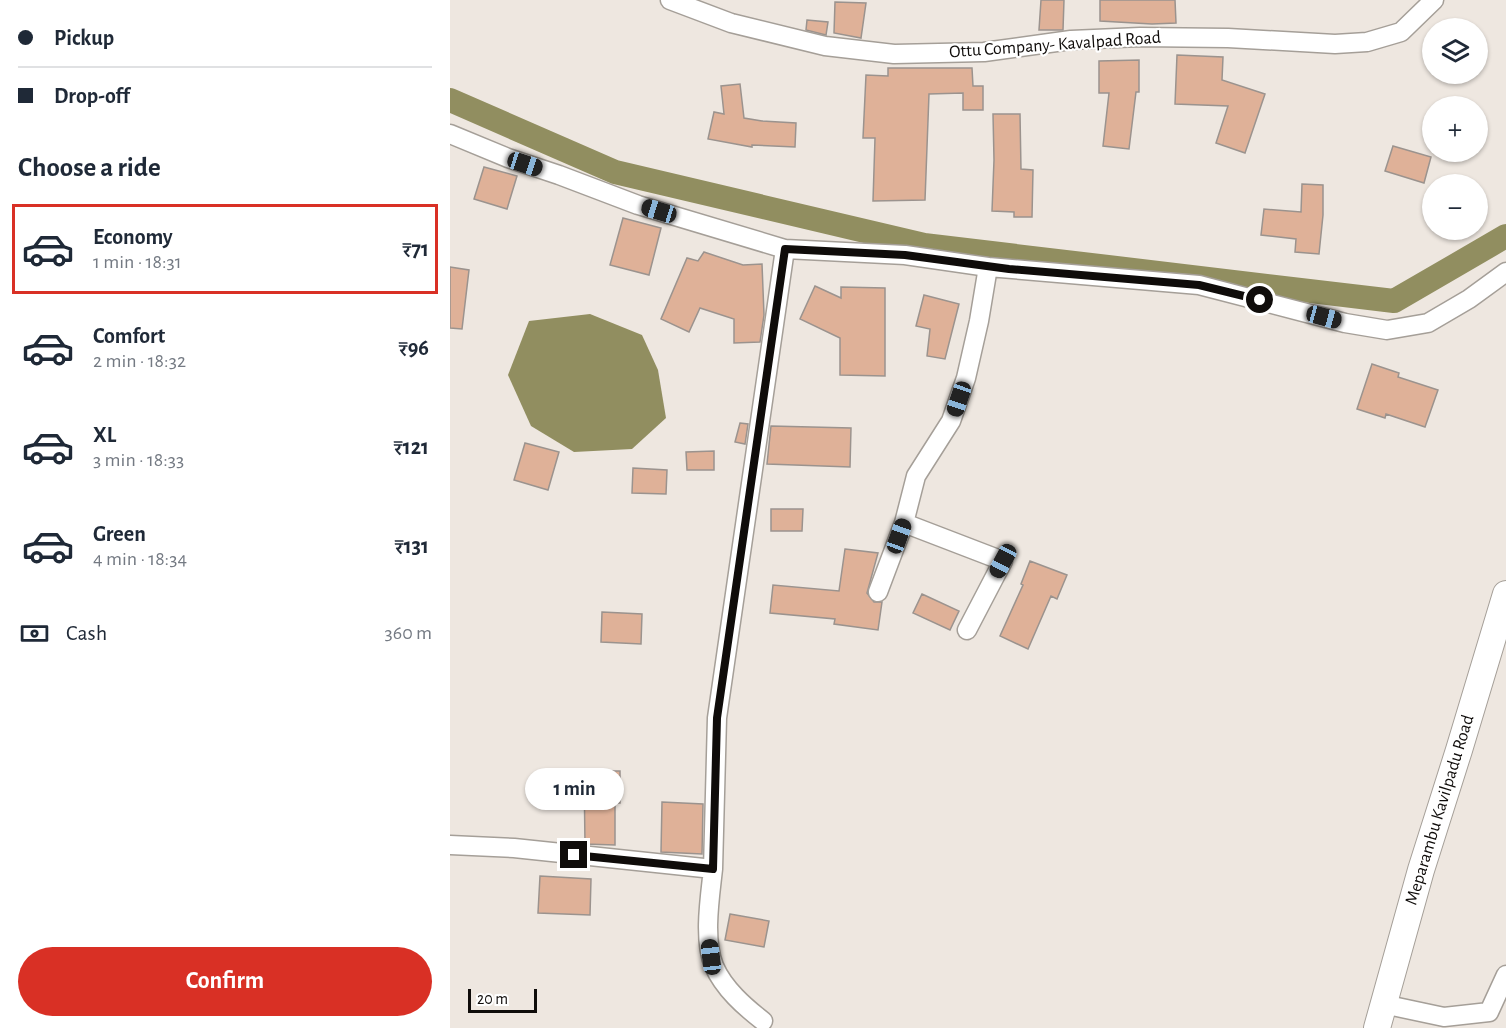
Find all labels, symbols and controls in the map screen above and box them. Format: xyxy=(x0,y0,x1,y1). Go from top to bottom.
map controls xyxy=(1422,18,1488,240)
button: layers xyxy=(1422,18,1488,84)
text: Pickup xyxy=(54,27,114,49)
street label: Ottu Company- Kavalpad Road xyxy=(948,29,1162,61)
text: Drop-off xyxy=(54,85,130,107)
button: + xyxy=(1422,96,1488,162)
car xyxy=(505,150,545,178)
text: Choose a ride xyxy=(18,154,161,181)
button: − xyxy=(1422,174,1488,240)
car xyxy=(639,197,679,225)
icon: car xyxy=(21,222,75,276)
text: Economy xyxy=(93,226,173,248)
text: ₹71 xyxy=(402,238,429,260)
text: 1 min · 18:31 xyxy=(93,252,182,272)
route start xyxy=(1246,286,1273,313)
car xyxy=(1304,304,1344,330)
icon: car xyxy=(21,321,75,375)
text: Comfort xyxy=(93,325,165,347)
text: ₹96 xyxy=(399,337,429,359)
text: 2 min · 18:32 xyxy=(93,351,186,371)
car xyxy=(945,379,973,419)
icon: car xyxy=(21,420,75,474)
text: XL xyxy=(93,424,116,446)
text: ₹121 xyxy=(394,436,429,458)
text: 3 min · 18:33 xyxy=(93,450,184,470)
car xyxy=(884,516,914,556)
icon: car xyxy=(21,519,75,573)
text: Green xyxy=(93,523,146,545)
text: ₹131 xyxy=(394,535,429,557)
car xyxy=(987,541,1019,581)
text: 4 min · 18:34 xyxy=(93,549,187,569)
icon: cash xyxy=(18,617,51,650)
text: Cash xyxy=(66,622,107,644)
text: 360 m xyxy=(385,623,432,643)
street label: Meparambu Kavilpadu Road xyxy=(1402,713,1478,907)
callout: 1 min xyxy=(524,768,624,810)
text: 1 min xyxy=(553,779,596,799)
route end xyxy=(560,841,587,868)
car xyxy=(700,938,722,976)
button: Confirm xyxy=(18,947,432,1016)
scale bar xyxy=(468,986,537,1014)
text: 20 m xyxy=(477,991,508,1007)

